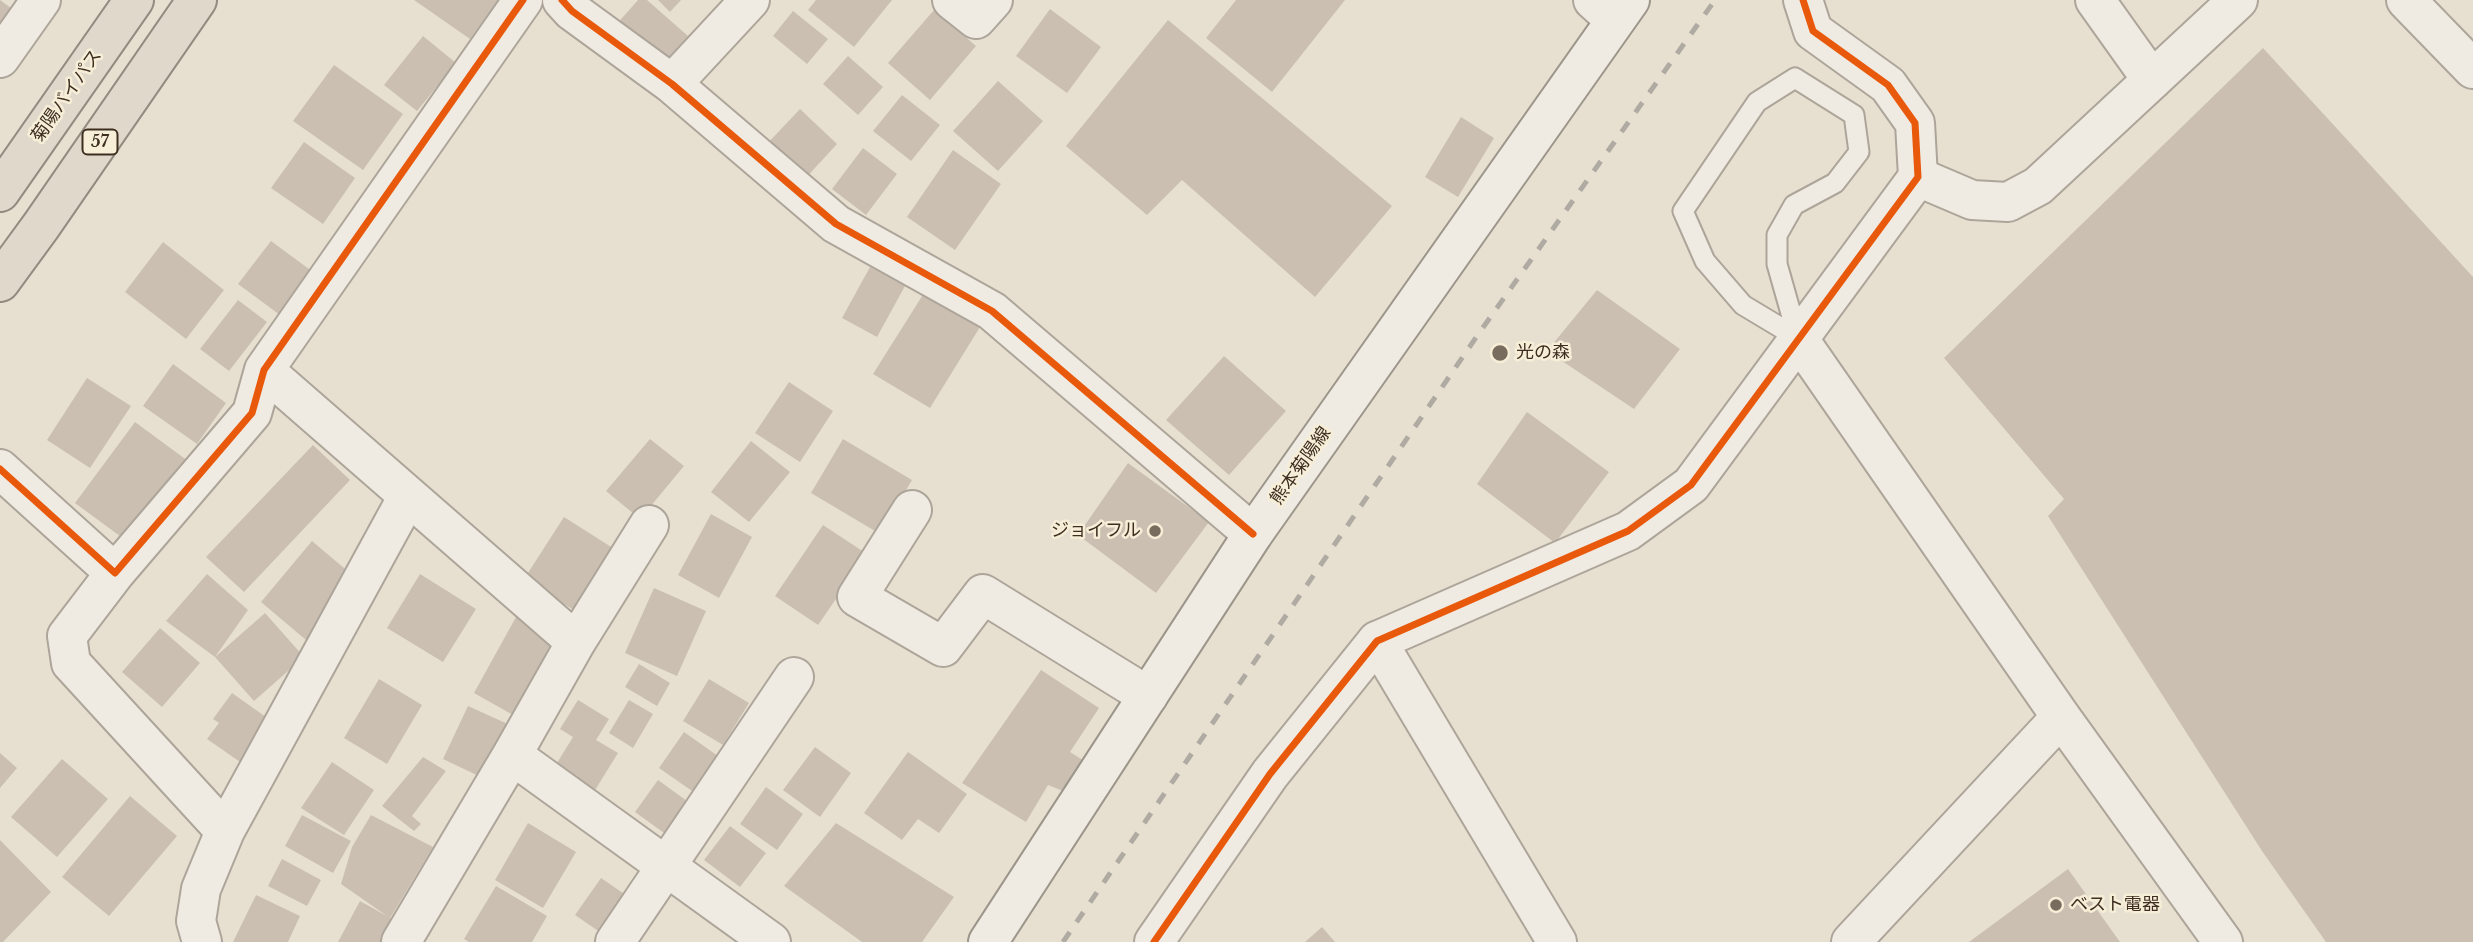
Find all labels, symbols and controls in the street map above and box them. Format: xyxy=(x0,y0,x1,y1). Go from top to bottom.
street label: 菊陽バイパス xyxy=(27,46,107,146)
road number: 57 xyxy=(82,130,118,154)
place label: 光の森 xyxy=(1516,342,1570,364)
marker: 光の森 xyxy=(1490,343,1510,363)
street label: 熊本菊陽線 xyxy=(1266,423,1336,509)
place label: ジョイフル xyxy=(1051,520,1141,542)
marker: ジョイフル xyxy=(1147,523,1163,539)
place label: ベスト電器 xyxy=(2070,894,2160,916)
marker: ベスト電器 xyxy=(2048,897,2064,913)

